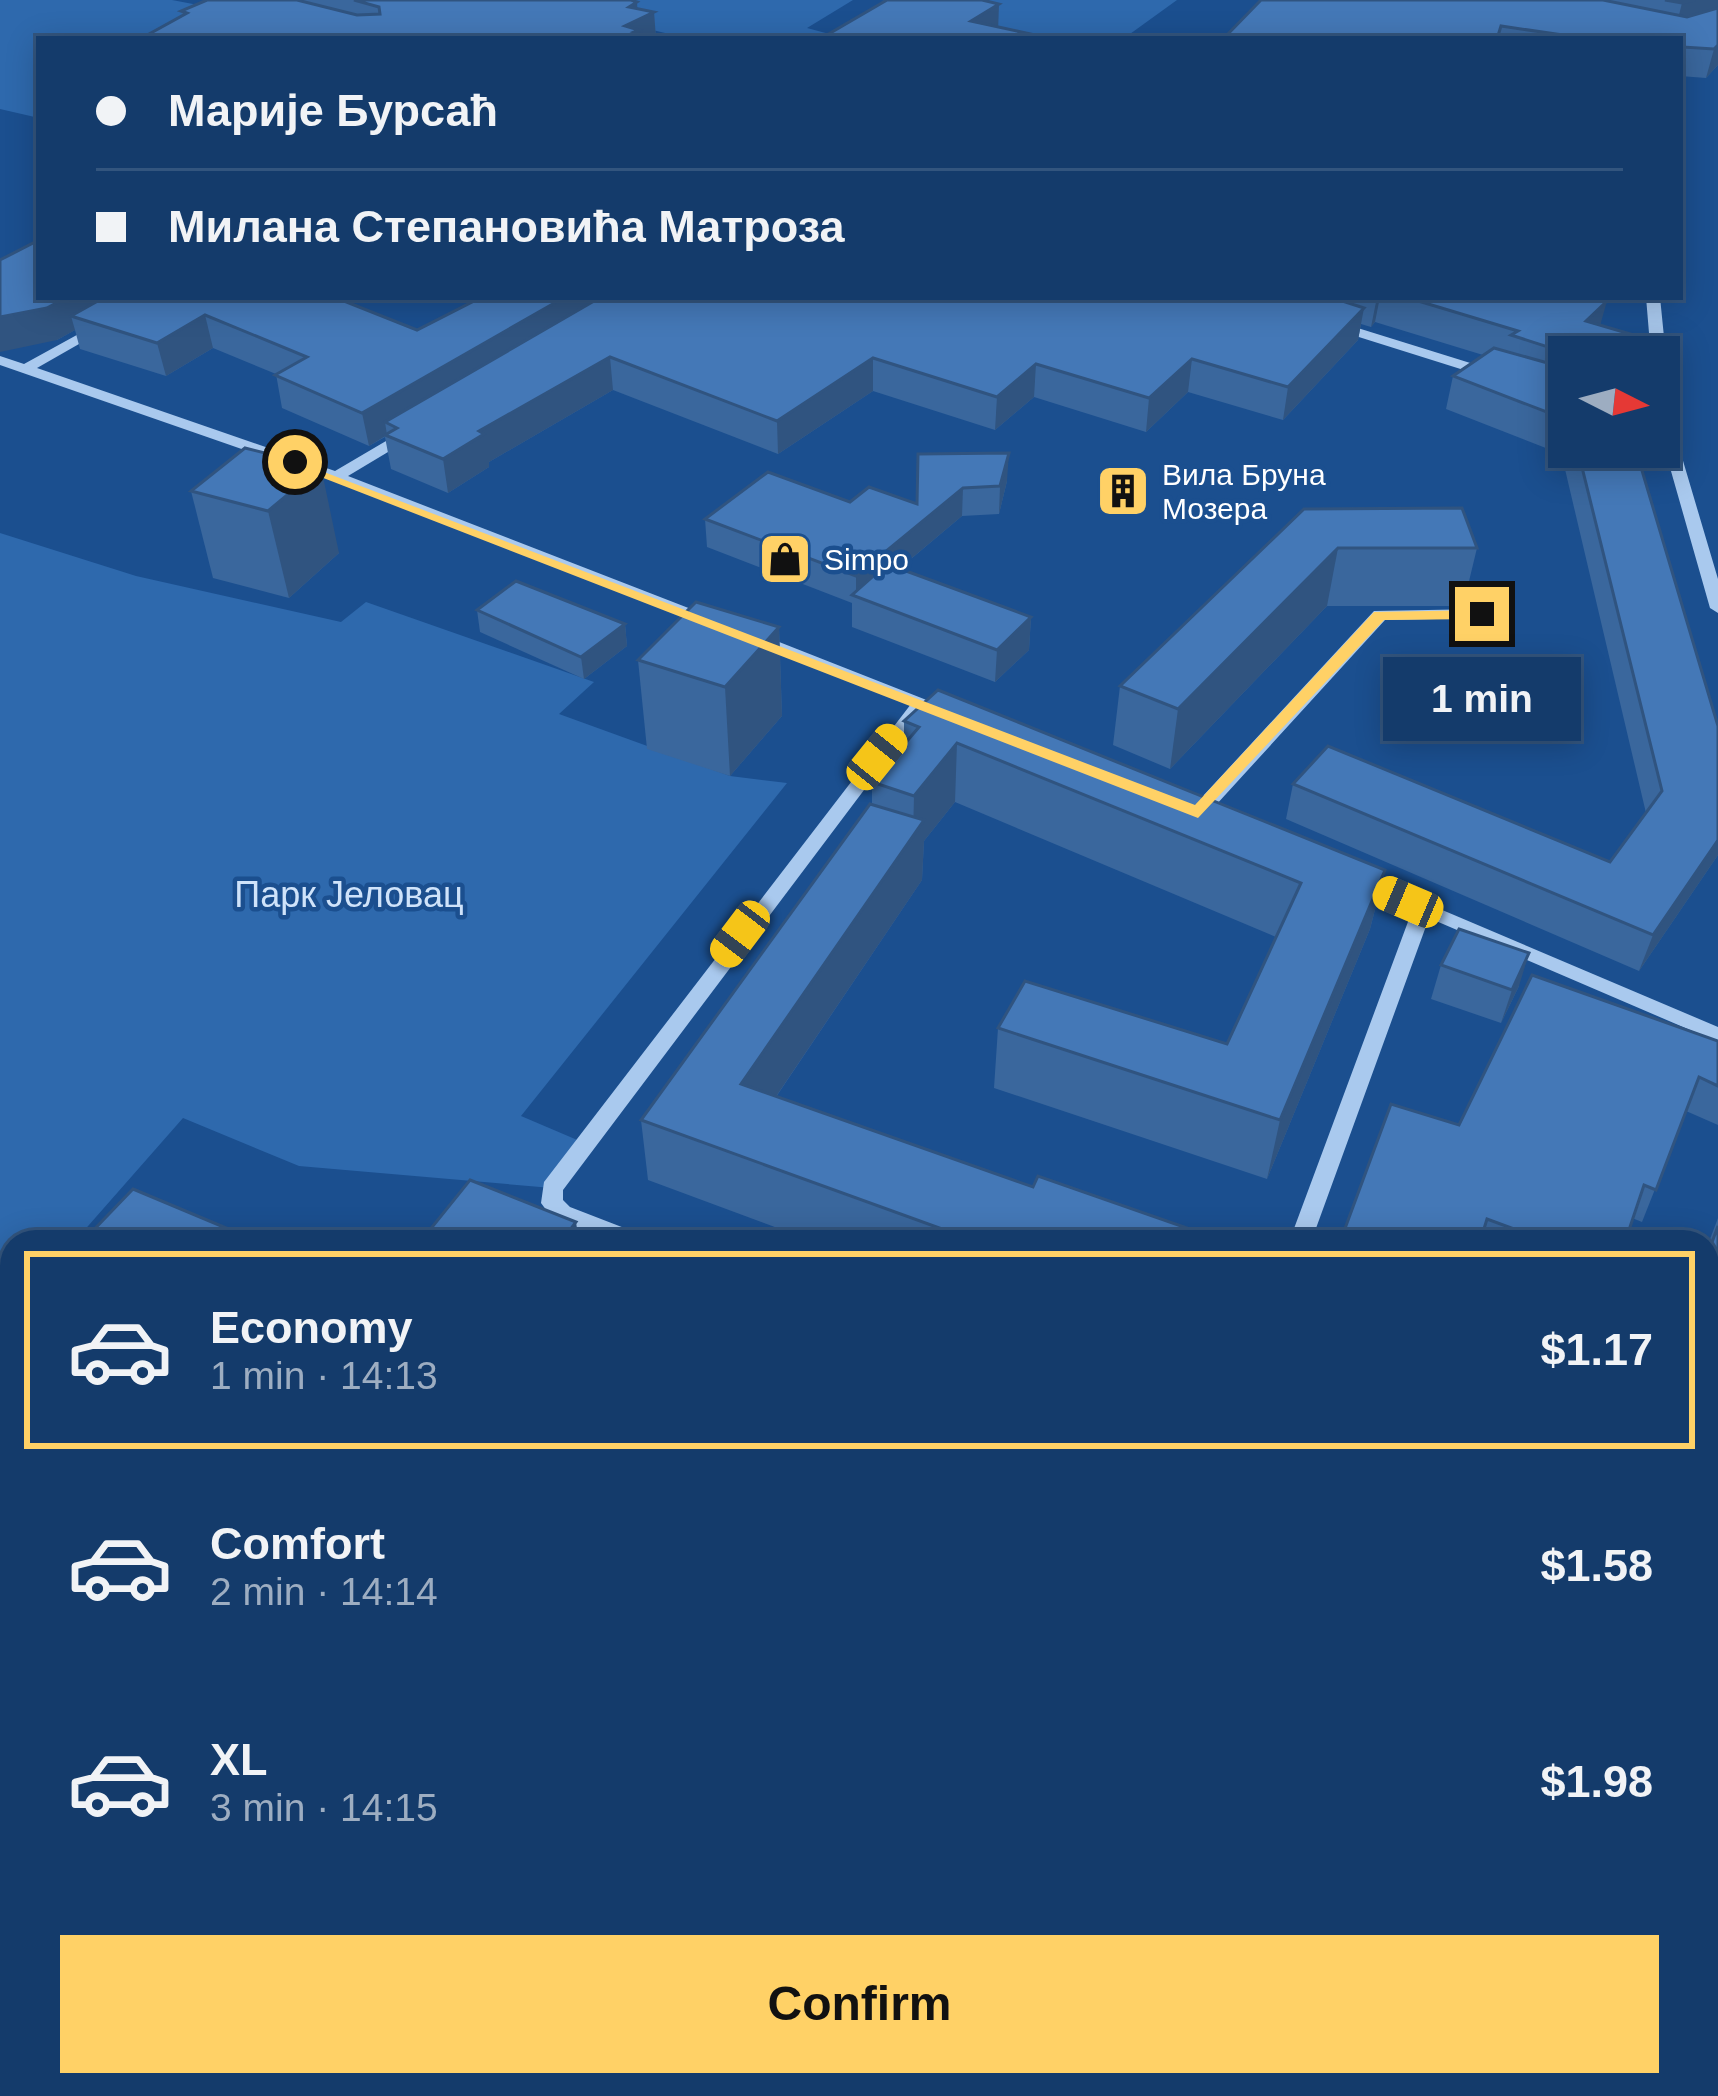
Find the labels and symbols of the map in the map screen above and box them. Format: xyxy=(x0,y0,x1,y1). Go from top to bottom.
north arrow xyxy=(1548,336,1680,468)
route start xyxy=(268,435,322,489)
place label: Вила Бруна Мозера xyxy=(1162,458,1326,525)
building icon: Вила Бруна Мозера xyxy=(1095,463,1151,519)
shop icon: Simpo xyxy=(757,531,813,587)
place label: Simpo xyxy=(824,543,909,576)
route end xyxy=(1455,587,1509,641)
callout: 1 min xyxy=(1383,656,1581,740)
car xyxy=(840,718,914,796)
car xyxy=(1368,871,1448,933)
park label: Парк Јеловац xyxy=(234,874,464,915)
car xyxy=(704,894,776,974)

